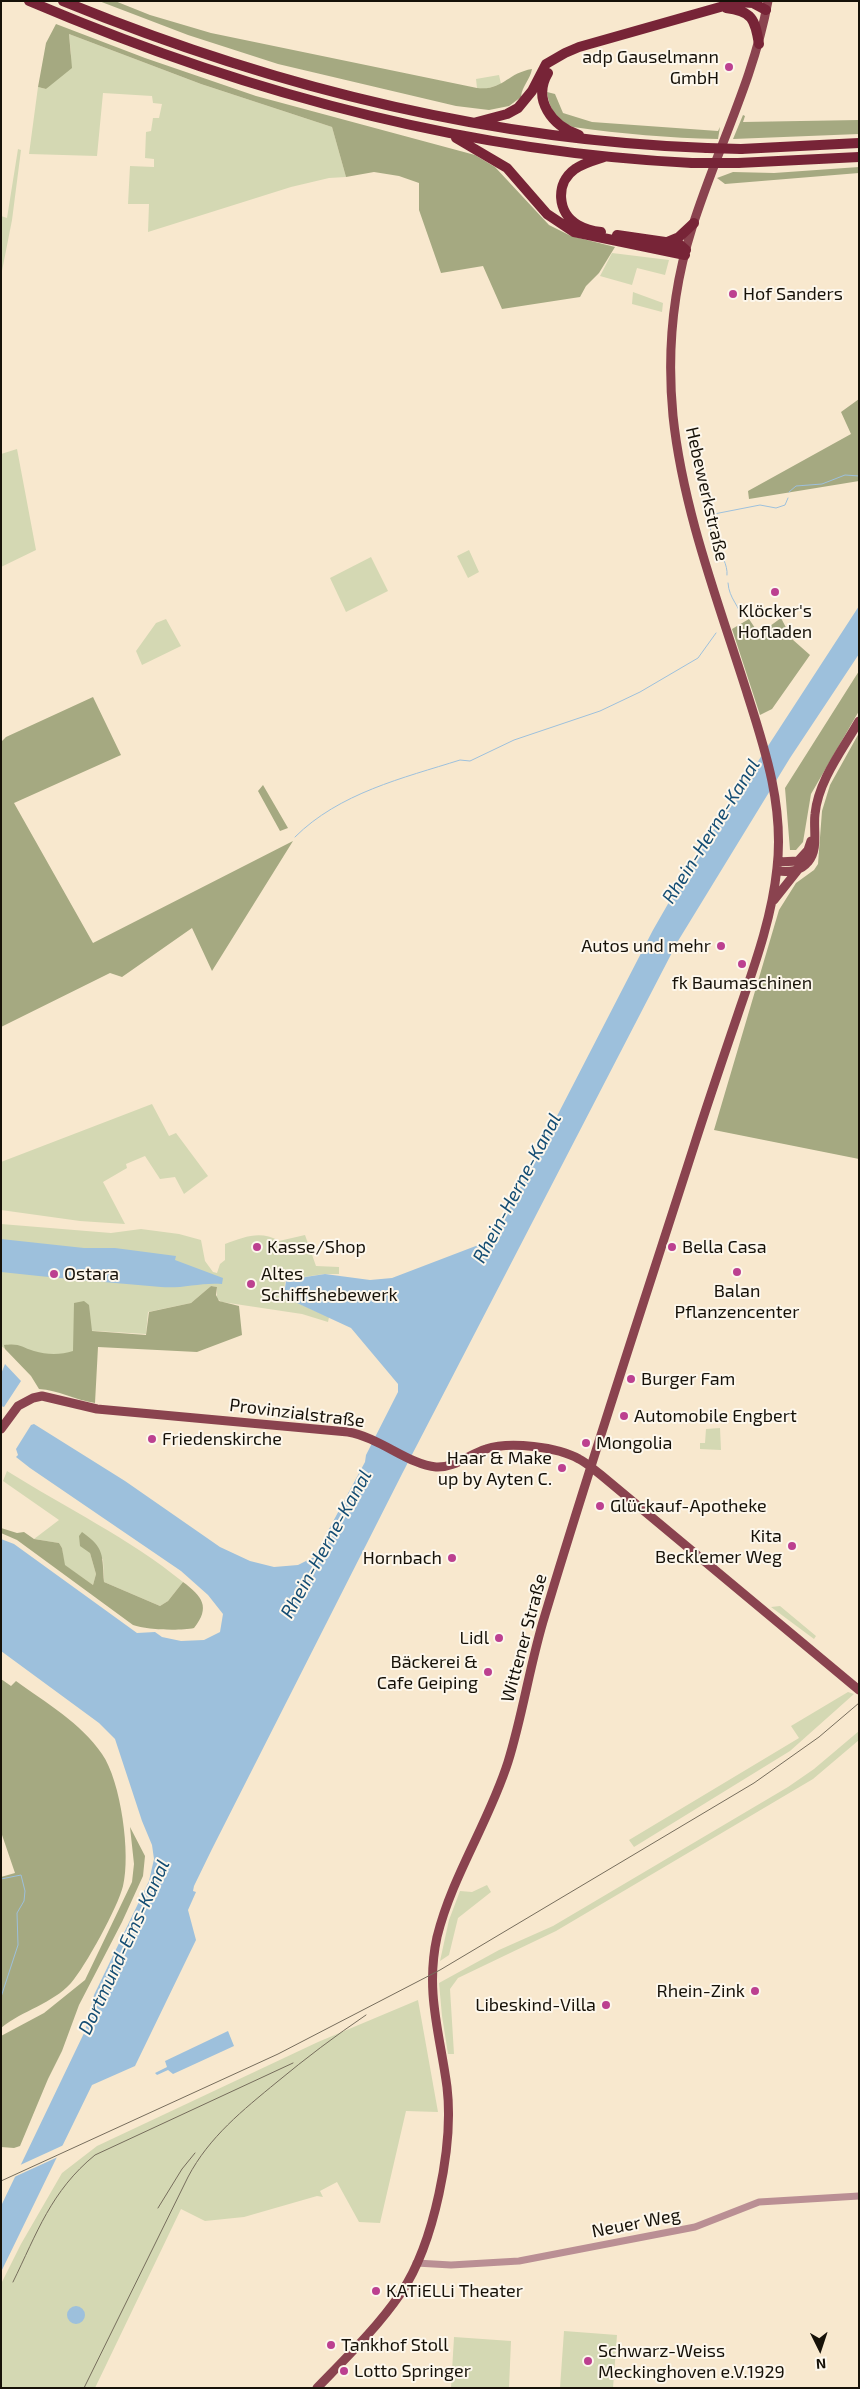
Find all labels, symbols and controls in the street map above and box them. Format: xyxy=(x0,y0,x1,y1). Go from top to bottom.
place label: adp Gauselmann GmbH xyxy=(582,46,719,88)
marker: adp Gauselmann GmbH xyxy=(723,61,735,73)
place label: Hof Sanders xyxy=(743,283,843,305)
marker: Hof Sanders xyxy=(727,288,739,300)
street label: Hebewerkstraße xyxy=(681,425,733,563)
marker: Klöcker's Hofladen xyxy=(769,586,781,598)
place label: Klöcker's Hofladen xyxy=(738,600,812,642)
water label: Rhein-Herne-Kanal xyxy=(657,754,765,908)
place label: Autos und mehr xyxy=(581,935,711,957)
marker: Autos und mehr xyxy=(715,940,727,952)
marker: fk Baumaschinen xyxy=(736,958,748,970)
place label: fk Baumaschinen xyxy=(672,972,812,994)
water label: Rhein-Herne-Kanal xyxy=(468,1109,566,1267)
place label: Kasse/Shop xyxy=(267,1236,366,1258)
place label: Bella Casa xyxy=(682,1236,767,1258)
marker: Kasse/Shop xyxy=(251,1241,263,1253)
marker: Bella Casa xyxy=(666,1241,678,1253)
place label: Ostara xyxy=(64,1263,119,1285)
place label: Altes Schiffshebewerk xyxy=(261,1263,398,1306)
marker: Balan Pflanzencenter xyxy=(731,1266,743,1278)
marker: Ostara xyxy=(48,1268,60,1280)
marker: Altes Schiffshebewerk xyxy=(245,1278,257,1290)
place label: Balan Pflanzencenter xyxy=(675,1280,799,1322)
place label: Burger Fam xyxy=(641,1368,735,1390)
marker: Burger Fam xyxy=(625,1373,637,1385)
street label: Provinzialstraße xyxy=(228,1394,366,1432)
place label: Automobile Engbert xyxy=(634,1405,797,1427)
marker: Automobile Engbert xyxy=(618,1410,630,1422)
place label: Friedenskirche xyxy=(162,1428,282,1450)
place label: Mongolia xyxy=(596,1432,672,1454)
marker: Friedenskirche xyxy=(146,1433,158,1445)
marker: Mongolia xyxy=(580,1437,592,1449)
place label: Haar & Make up by Ayten C. xyxy=(438,1447,552,1490)
marker: Haar & Make up by Ayten C. xyxy=(556,1462,568,1474)
water label: Rhein-Herne-Kanal xyxy=(276,1466,376,1622)
place label: Glückauf-Apotheke xyxy=(610,1495,767,1517)
marker: Glückauf-Apotheke xyxy=(594,1500,606,1512)
place label: Kita Becklemer Weg xyxy=(655,1525,782,1568)
marker: Kita Becklemer Weg xyxy=(786,1540,798,1552)
place label: Hornbach xyxy=(363,1547,442,1569)
marker: Hornbach xyxy=(446,1552,458,1564)
street label: Wittener Straße xyxy=(496,1571,552,1705)
place label: Lidl xyxy=(460,1627,489,1649)
marker: Lidl xyxy=(493,1632,505,1644)
place label: Bäckerei & Cafe Geiping xyxy=(377,1651,478,1694)
marker: Bäckerei & Cafe Geiping xyxy=(482,1666,494,1678)
water label: Dortmund-Ems-Kanal xyxy=(73,1856,175,2038)
place label: Rhein-Zink xyxy=(657,1980,745,2002)
marker: Rhein-Zink xyxy=(749,1985,761,1997)
place label: Libeskind-Villa xyxy=(475,1994,596,2016)
marker: Libeskind-Villa xyxy=(600,1999,612,2011)
street label: Neuer Weg xyxy=(590,2204,682,2242)
place label: KATiELLi Theater xyxy=(386,2280,523,2302)
marker: KATiELLi Theater xyxy=(370,2285,382,2297)
north arrow xyxy=(795,2324,845,2374)
place label: Tankhof Stoll xyxy=(341,2334,449,2356)
marker: Tankhof Stoll xyxy=(325,2339,337,2351)
place label: Schwarz-Weiss Meckinghoven e.V.1929 xyxy=(598,2340,785,2382)
marker: Schwarz-Weiss Meckinghoven e.V.1929 xyxy=(582,2355,594,2367)
text: N xyxy=(815,2356,827,2373)
place label: Lotto Springer xyxy=(354,2360,471,2382)
marker: Lotto Springer xyxy=(338,2365,350,2377)

